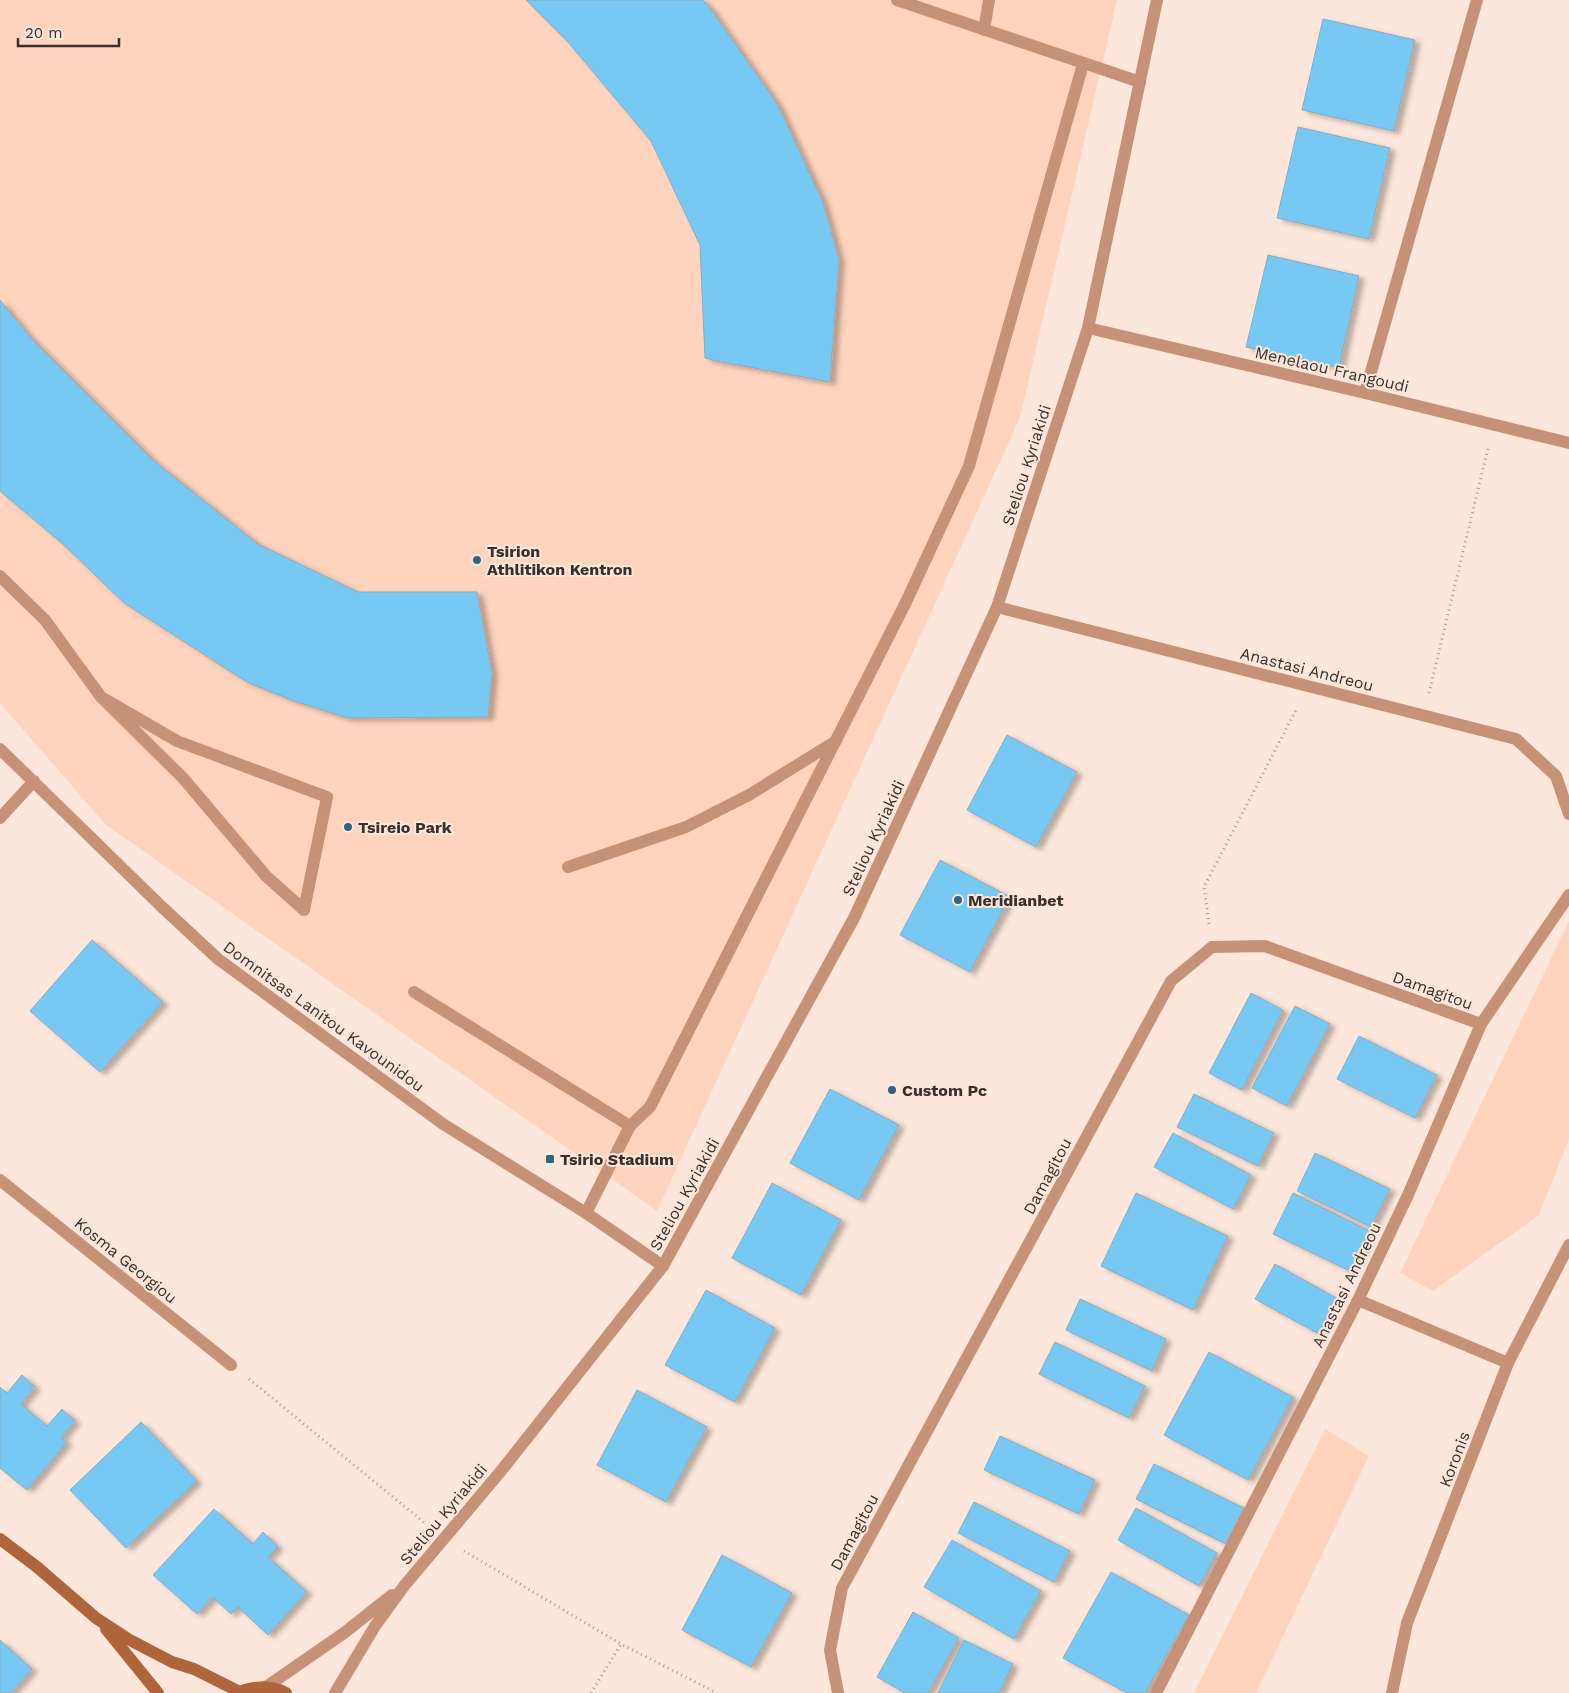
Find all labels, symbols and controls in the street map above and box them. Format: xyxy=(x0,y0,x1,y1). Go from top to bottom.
scale bar xyxy=(18,15,119,47)
text: 20 m xyxy=(25,24,63,42)
street label: Menelaou Frangoudi xyxy=(1253,343,1411,396)
street label: Steliou Kyriakidi xyxy=(998,402,1055,528)
place label: Tsirion Athlitikon Kentron xyxy=(487,542,633,579)
marker: Tsirion Athlitikon Kentron xyxy=(471,554,483,566)
street label: Anastasi Andreou xyxy=(1238,644,1375,695)
street label: Steliou Kyriakidi xyxy=(838,777,909,899)
place label: Tsireio Park xyxy=(358,818,452,837)
marker: Tsireio Park xyxy=(342,821,354,833)
place label: Meridianbet xyxy=(968,891,1063,910)
marker: Meridianbet xyxy=(952,894,964,906)
street label: Domnitsas Lanitou Kavounidou xyxy=(220,937,428,1096)
street label: Damagitou xyxy=(1390,967,1475,1014)
place label: Custom Pc xyxy=(902,1081,987,1100)
marker: Custom Pc xyxy=(886,1084,898,1096)
street label: Steliou Kyriakidi xyxy=(646,1135,723,1254)
street label: Damagitou xyxy=(1019,1135,1076,1218)
place label: Tsirio Stadium xyxy=(560,1150,674,1169)
marker: Tsirio Stadium xyxy=(544,1153,556,1165)
street label: Kosma Georgiou xyxy=(71,1213,181,1307)
street label: Anastasi Andreou xyxy=(1308,1220,1385,1351)
street label: Koronis xyxy=(1435,1429,1474,1490)
street label: Steliou Kyriakidi xyxy=(396,1460,491,1569)
street label: Damagitou xyxy=(826,1491,883,1574)

